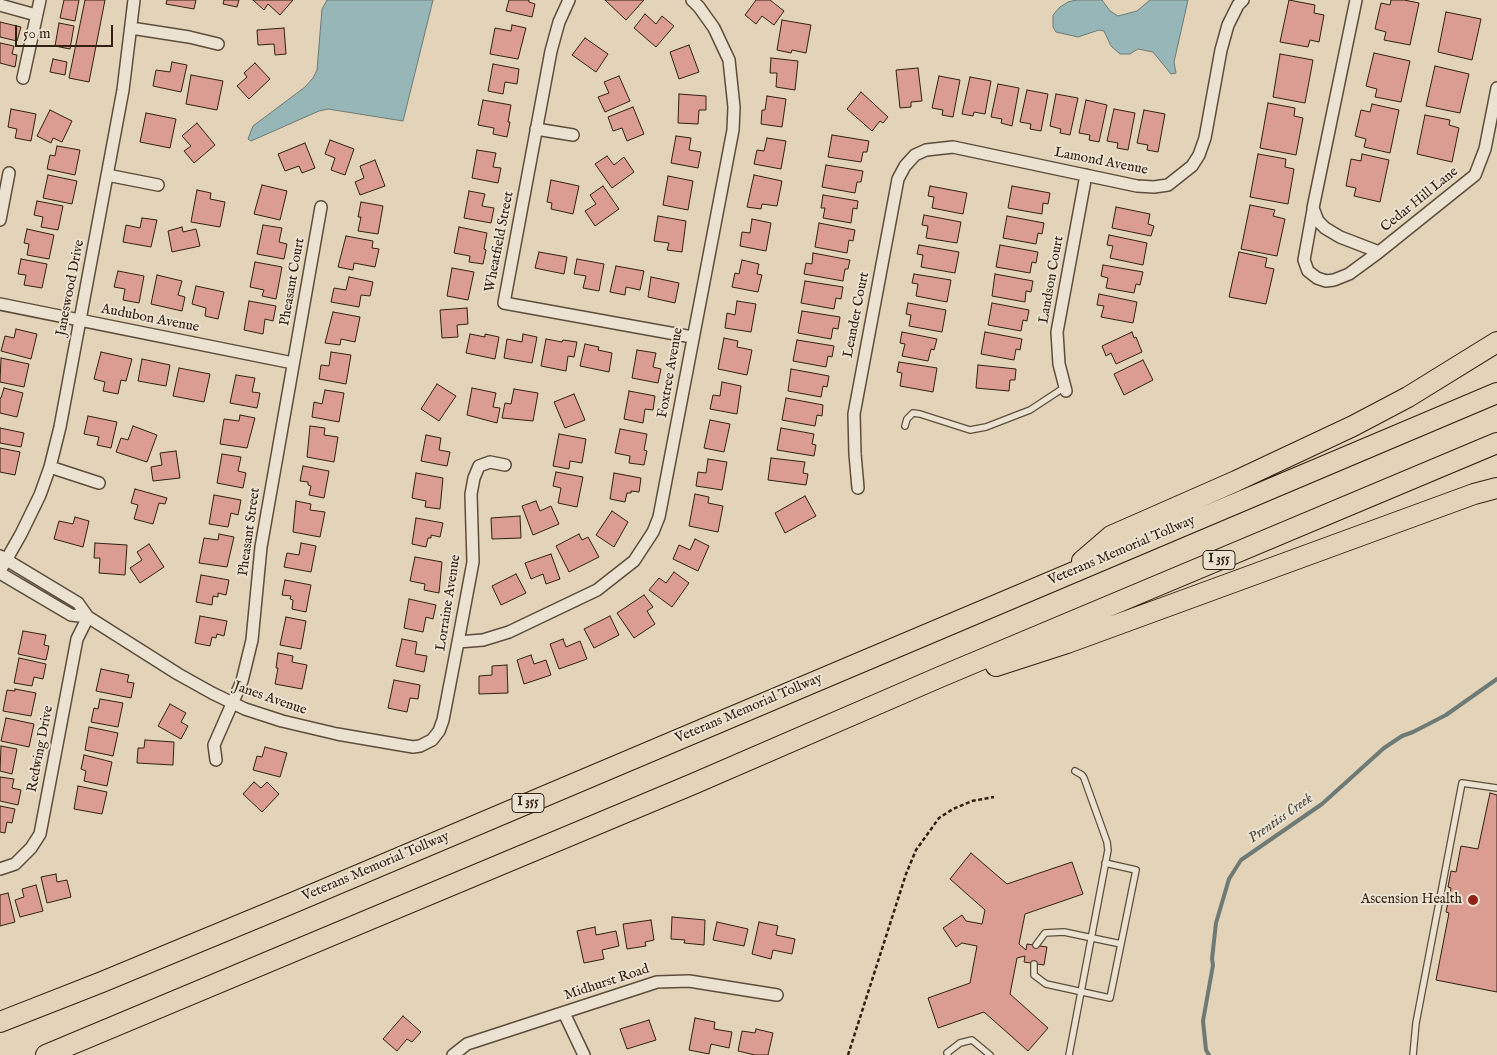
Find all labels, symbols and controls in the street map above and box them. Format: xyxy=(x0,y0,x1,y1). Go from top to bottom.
scale bar xyxy=(18,15,115,47)
text: 50 m xyxy=(23,24,51,43)
street label: Lamond Avenue xyxy=(1053,145,1149,179)
street label: Cedar Hill Lane xyxy=(1378,164,1462,236)
street label: Wheatfield Street xyxy=(482,190,518,294)
street label: Landson Court xyxy=(1036,235,1068,325)
street label: Pheasant Court xyxy=(277,237,309,327)
street label: Janeswood Drive xyxy=(53,239,89,337)
street label: Leander Court xyxy=(840,271,874,359)
street label: Audubon Avenue xyxy=(99,301,201,337)
street label: Foxtree Avenue xyxy=(655,326,687,420)
street label: Pheasant Street xyxy=(235,487,265,577)
street label: Veterans Memorial Tollway xyxy=(1046,512,1198,590)
road number: I 355 xyxy=(1203,550,1235,570)
street label: Lorraine Avenue xyxy=(433,554,465,652)
street label: Veterans Memorial Tollway xyxy=(673,670,825,748)
street label: Janes Avenue xyxy=(231,679,309,719)
street label: Redwing Drive xyxy=(24,704,58,794)
water label: Prentiss Creek xyxy=(1245,790,1317,848)
road number: I 355 xyxy=(512,794,544,812)
street label: Veterans Memorial Tollway xyxy=(300,828,452,906)
place label: Ascension Health xyxy=(1361,892,1462,908)
marker: Ascension Health xyxy=(1466,893,1480,907)
street label: Midhurst Road xyxy=(562,961,652,1005)

